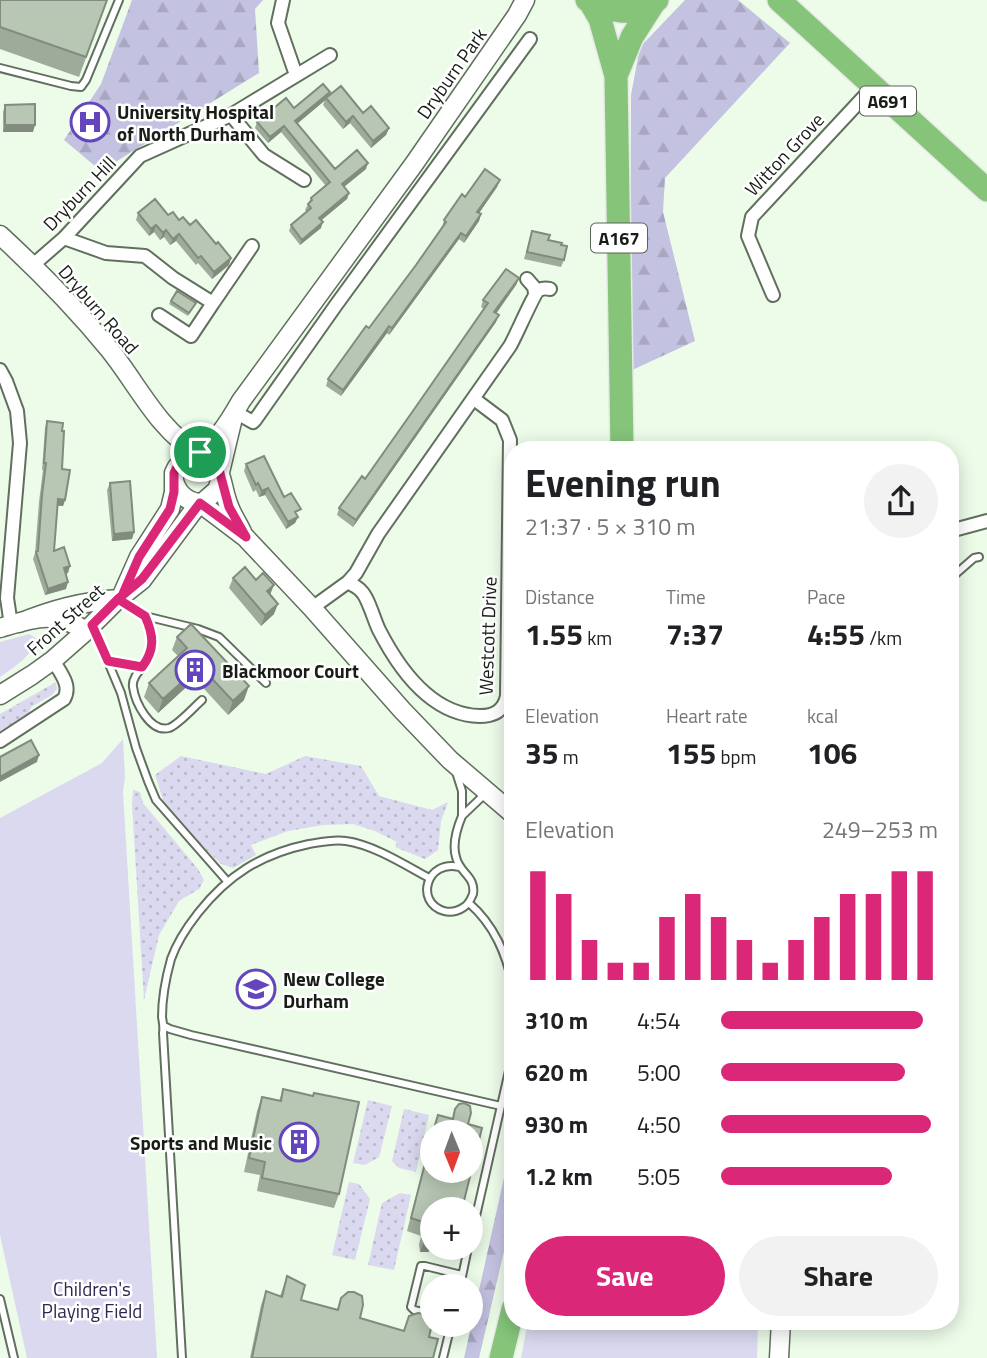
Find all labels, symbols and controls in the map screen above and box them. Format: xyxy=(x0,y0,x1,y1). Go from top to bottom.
street label: Dryburn Park xyxy=(409,22,493,124)
road number: A691 xyxy=(860,86,916,116)
place label: University Hospital of North Durham xyxy=(117,97,274,148)
hospital icon: University Hospital of North Durham xyxy=(69,101,111,143)
street label: Witton Grove xyxy=(737,106,831,202)
street label: Dryburn Hill xyxy=(36,149,122,237)
road number: A167 xyxy=(591,224,647,252)
street label: Dryburn Road xyxy=(52,258,146,360)
pin xyxy=(170,422,230,482)
icon: arrive xyxy=(181,433,219,471)
text: Evening run xyxy=(525,454,721,512)
button: share xyxy=(864,464,938,538)
text: 21:37 · 5 × 310 m xyxy=(525,509,695,544)
street label: Front Street xyxy=(20,576,111,662)
street label: Westcott Drive xyxy=(470,576,504,696)
text: Distance xyxy=(525,582,594,611)
text: Time xyxy=(666,582,706,611)
text: Pace xyxy=(807,582,845,611)
text: 1.55 xyxy=(525,611,583,657)
text: 7:37 xyxy=(666,611,724,657)
text: 4:55 xyxy=(807,611,865,657)
text: km xyxy=(583,623,612,652)
text: /km xyxy=(865,623,902,652)
building icon: Blackmoor Court xyxy=(174,649,216,691)
place label: Blackmoor Court xyxy=(222,656,359,685)
text: Elevation xyxy=(525,701,599,730)
text: Heart rate xyxy=(666,701,748,730)
text: kcal xyxy=(807,701,838,730)
text: 35 xyxy=(525,730,559,776)
text: 155 xyxy=(666,730,716,776)
text: 106 xyxy=(807,730,857,776)
text: m xyxy=(559,742,579,771)
text: bpm xyxy=(716,742,756,771)
text: Elevation xyxy=(525,812,614,847)
text: 249–253 m xyxy=(822,812,938,847)
place label: New College Durham xyxy=(283,964,385,1015)
school or university icon: New College Durham xyxy=(235,968,277,1010)
text: 310 m xyxy=(525,1003,588,1038)
text: 4:54 xyxy=(637,1003,681,1038)
text: 620 m xyxy=(525,1055,588,1090)
text: 5:00 xyxy=(637,1055,681,1090)
text: 930 m xyxy=(525,1107,588,1142)
text: 4:50 xyxy=(637,1107,681,1142)
north arrow xyxy=(420,1120,483,1183)
map controls xyxy=(420,1120,483,1337)
building icon: Sports and Music xyxy=(278,1121,320,1163)
place label: Sports and Music xyxy=(130,1128,272,1157)
text: 1.2 km xyxy=(525,1159,593,1194)
text: 5:05 xyxy=(637,1159,681,1194)
button: + xyxy=(420,1197,483,1260)
button: Save xyxy=(525,1236,725,1316)
button: Share xyxy=(739,1236,938,1316)
park label: Children's Playing Field xyxy=(42,1274,142,1325)
button: − xyxy=(420,1274,483,1337)

